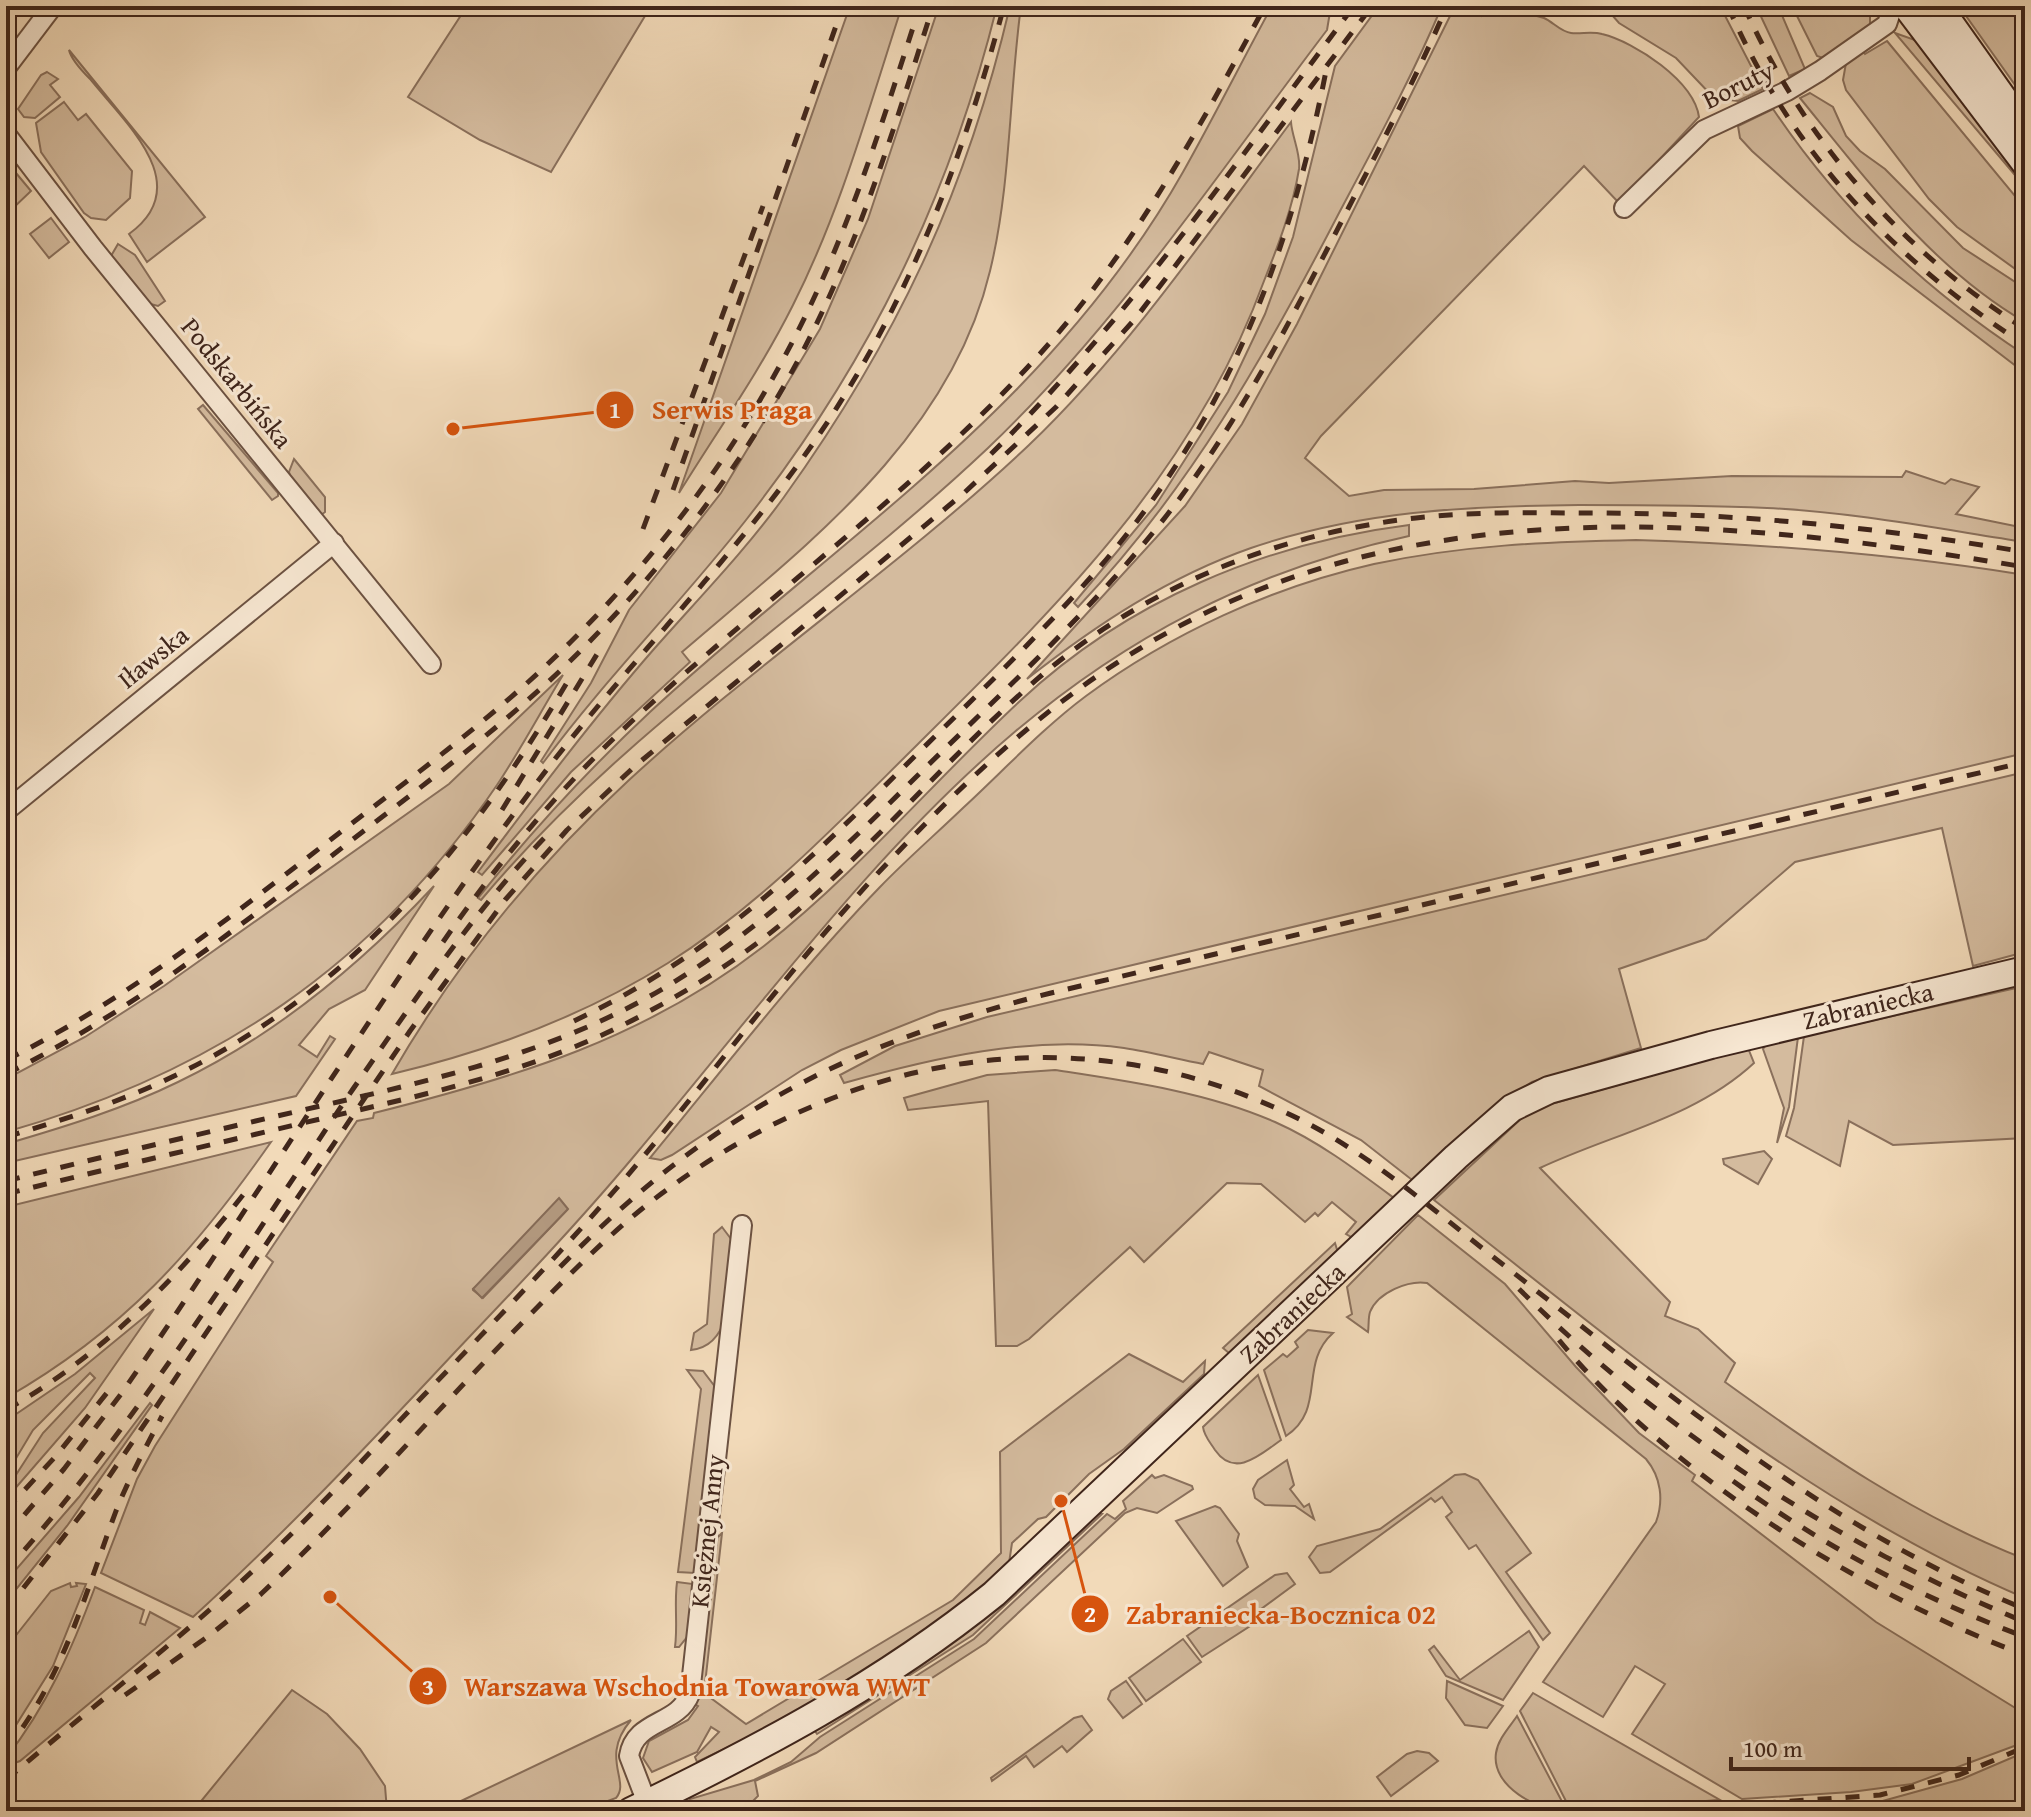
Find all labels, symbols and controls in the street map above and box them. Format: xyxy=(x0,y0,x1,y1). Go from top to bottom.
street label: Boruty xyxy=(1696,51,1780,118)
street label: Podskarbińska xyxy=(172,309,303,457)
callout: Serwis Praga xyxy=(595,384,828,436)
text: Serwis Praga xyxy=(652,388,813,429)
text: 1 xyxy=(609,392,621,427)
street label: Iławska xyxy=(109,615,197,698)
street label: Zabraniecka xyxy=(1799,971,1938,1039)
street label: Zabraniecka xyxy=(1230,1253,1354,1372)
street label: Księżnej Anny xyxy=(679,1452,734,1610)
callout: Zabraniecka-Bocznica 02 xyxy=(1070,1588,1452,1640)
text: Zabraniecka-Bocznica 02 xyxy=(1126,1593,1436,1634)
text: 2 xyxy=(1084,1596,1096,1631)
callout: Warszawa Wschodnia Towarowa WWT xyxy=(408,1660,946,1712)
text: Warszawa Wschodnia Towarowa WWT xyxy=(464,1665,931,1706)
text: 3 xyxy=(422,1669,434,1704)
scale bar xyxy=(1731,1721,1969,1771)
text: 100 m xyxy=(1743,1731,1803,1766)

